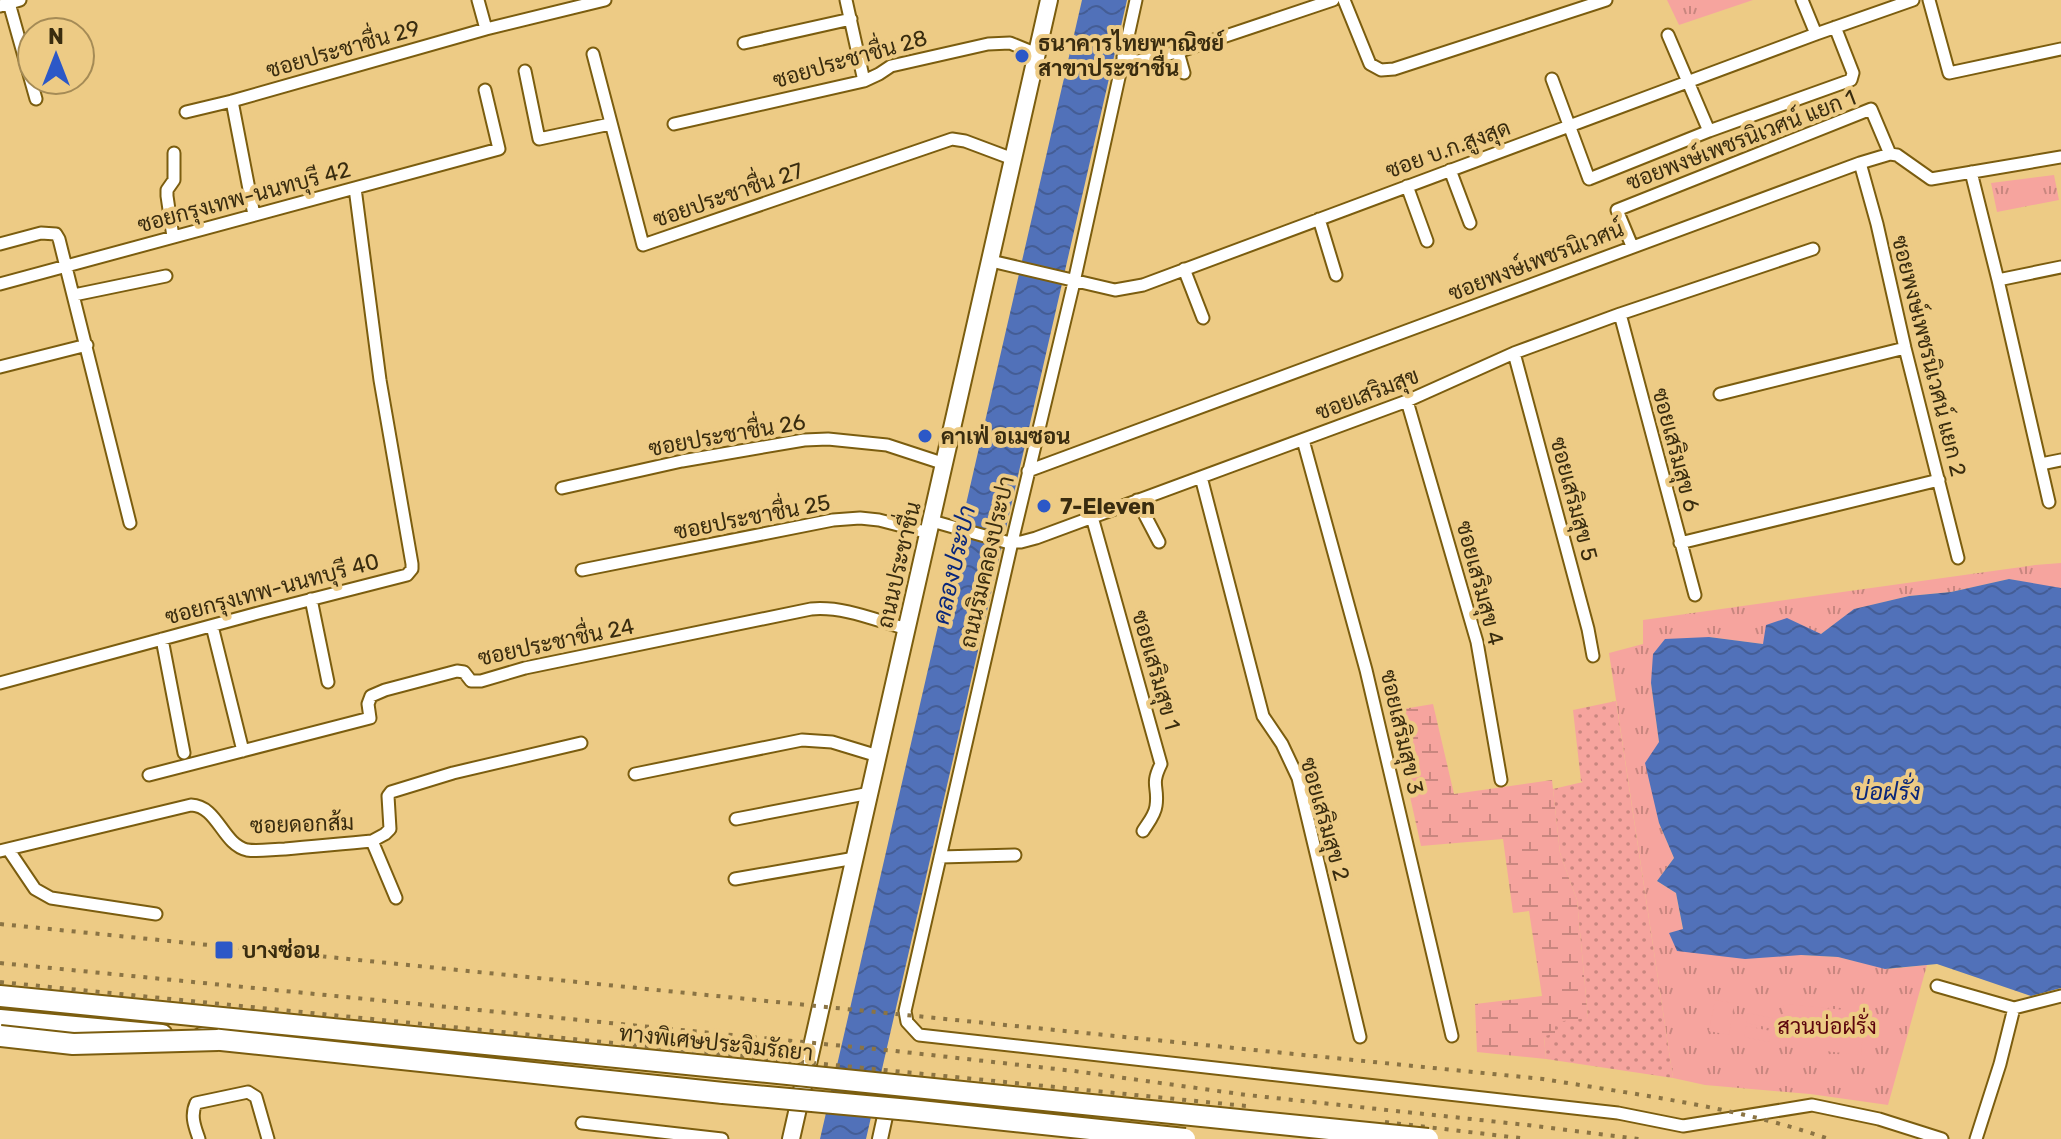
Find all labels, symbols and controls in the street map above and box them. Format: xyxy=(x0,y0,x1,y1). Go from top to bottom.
street label: ซอยประชาชื่น 29 xyxy=(261,8,423,84)
north arrow xyxy=(16,16,96,96)
street label: ซอยประชาชื่น 28 xyxy=(768,18,930,94)
text: N xyxy=(48,23,64,50)
place label: ธนาคารไทยพาณิชย์ สาขาประชาชื่น xyxy=(1038,29,1225,82)
marker: ธนาคารไทยพาณิชย์ สาขาประชาชื่น xyxy=(1013,47,1031,65)
street label: ซอยพงษ์เพชรนิเวศน์ แยก 1 xyxy=(1622,83,1860,196)
street label: ซอย บ.ก.สูงสุด xyxy=(1382,114,1515,186)
street label: ซอยประชาชื่น 27 xyxy=(648,151,807,233)
street label: ซอยกรุงเทพ-นนทบุรี 42 xyxy=(135,156,354,240)
street label: ซอยพงษ์เพชรนิเวศน์ xyxy=(1444,214,1628,307)
street label: ซอยพงษ์เพชรนิเวศน์ แยก 2 xyxy=(1886,232,1973,479)
street label: ซอยเสริมสุข xyxy=(1311,362,1423,428)
street label: ซอยเสริมสุข 6 xyxy=(1645,385,1706,515)
street label: ซอยประชาชื่น 26 xyxy=(645,402,808,462)
place label: คาเฟ่ อเมซอน xyxy=(941,423,1071,450)
marker: คาเฟ่ อเมซอน xyxy=(916,427,934,445)
street label: ซอยเสริมสุข 5 xyxy=(1543,434,1603,564)
street label: ถนนริมคลองประปา xyxy=(954,473,1020,651)
street label: ซอยประชาชื่น 25 xyxy=(670,483,832,545)
place label: 7-Eleven xyxy=(1060,493,1155,520)
marker: 7-Eleven xyxy=(1035,497,1053,515)
street label: ถนนประชาชื่น xyxy=(865,498,927,631)
water label: คลองประปา xyxy=(926,503,982,627)
street label: ซอยเสริมสุข 4 xyxy=(1449,518,1510,649)
street label: ซอยกรุงเทพ-นนทบุรี 40 xyxy=(162,547,382,633)
street label: ซอยประชาชื่น 24 xyxy=(474,606,637,672)
street label: ซอยเสริมสุข 1 xyxy=(1124,607,1186,734)
street label: ซอยเสริมสุข 3 xyxy=(1373,667,1429,797)
street label: ซอยเสริมสุข 2 xyxy=(1293,754,1355,884)
water label: บ่อฝรั่ง xyxy=(1853,772,1921,806)
street label: ซอยดอกส้ม xyxy=(250,808,354,839)
place label: บางซ่อน xyxy=(242,937,320,964)
marker: บางซ่อน xyxy=(213,939,235,961)
park label: สวนบ่อฝรั่ง xyxy=(1777,1007,1877,1040)
street label: ทางพิเศษประจิมรัถยา xyxy=(618,1019,814,1067)

